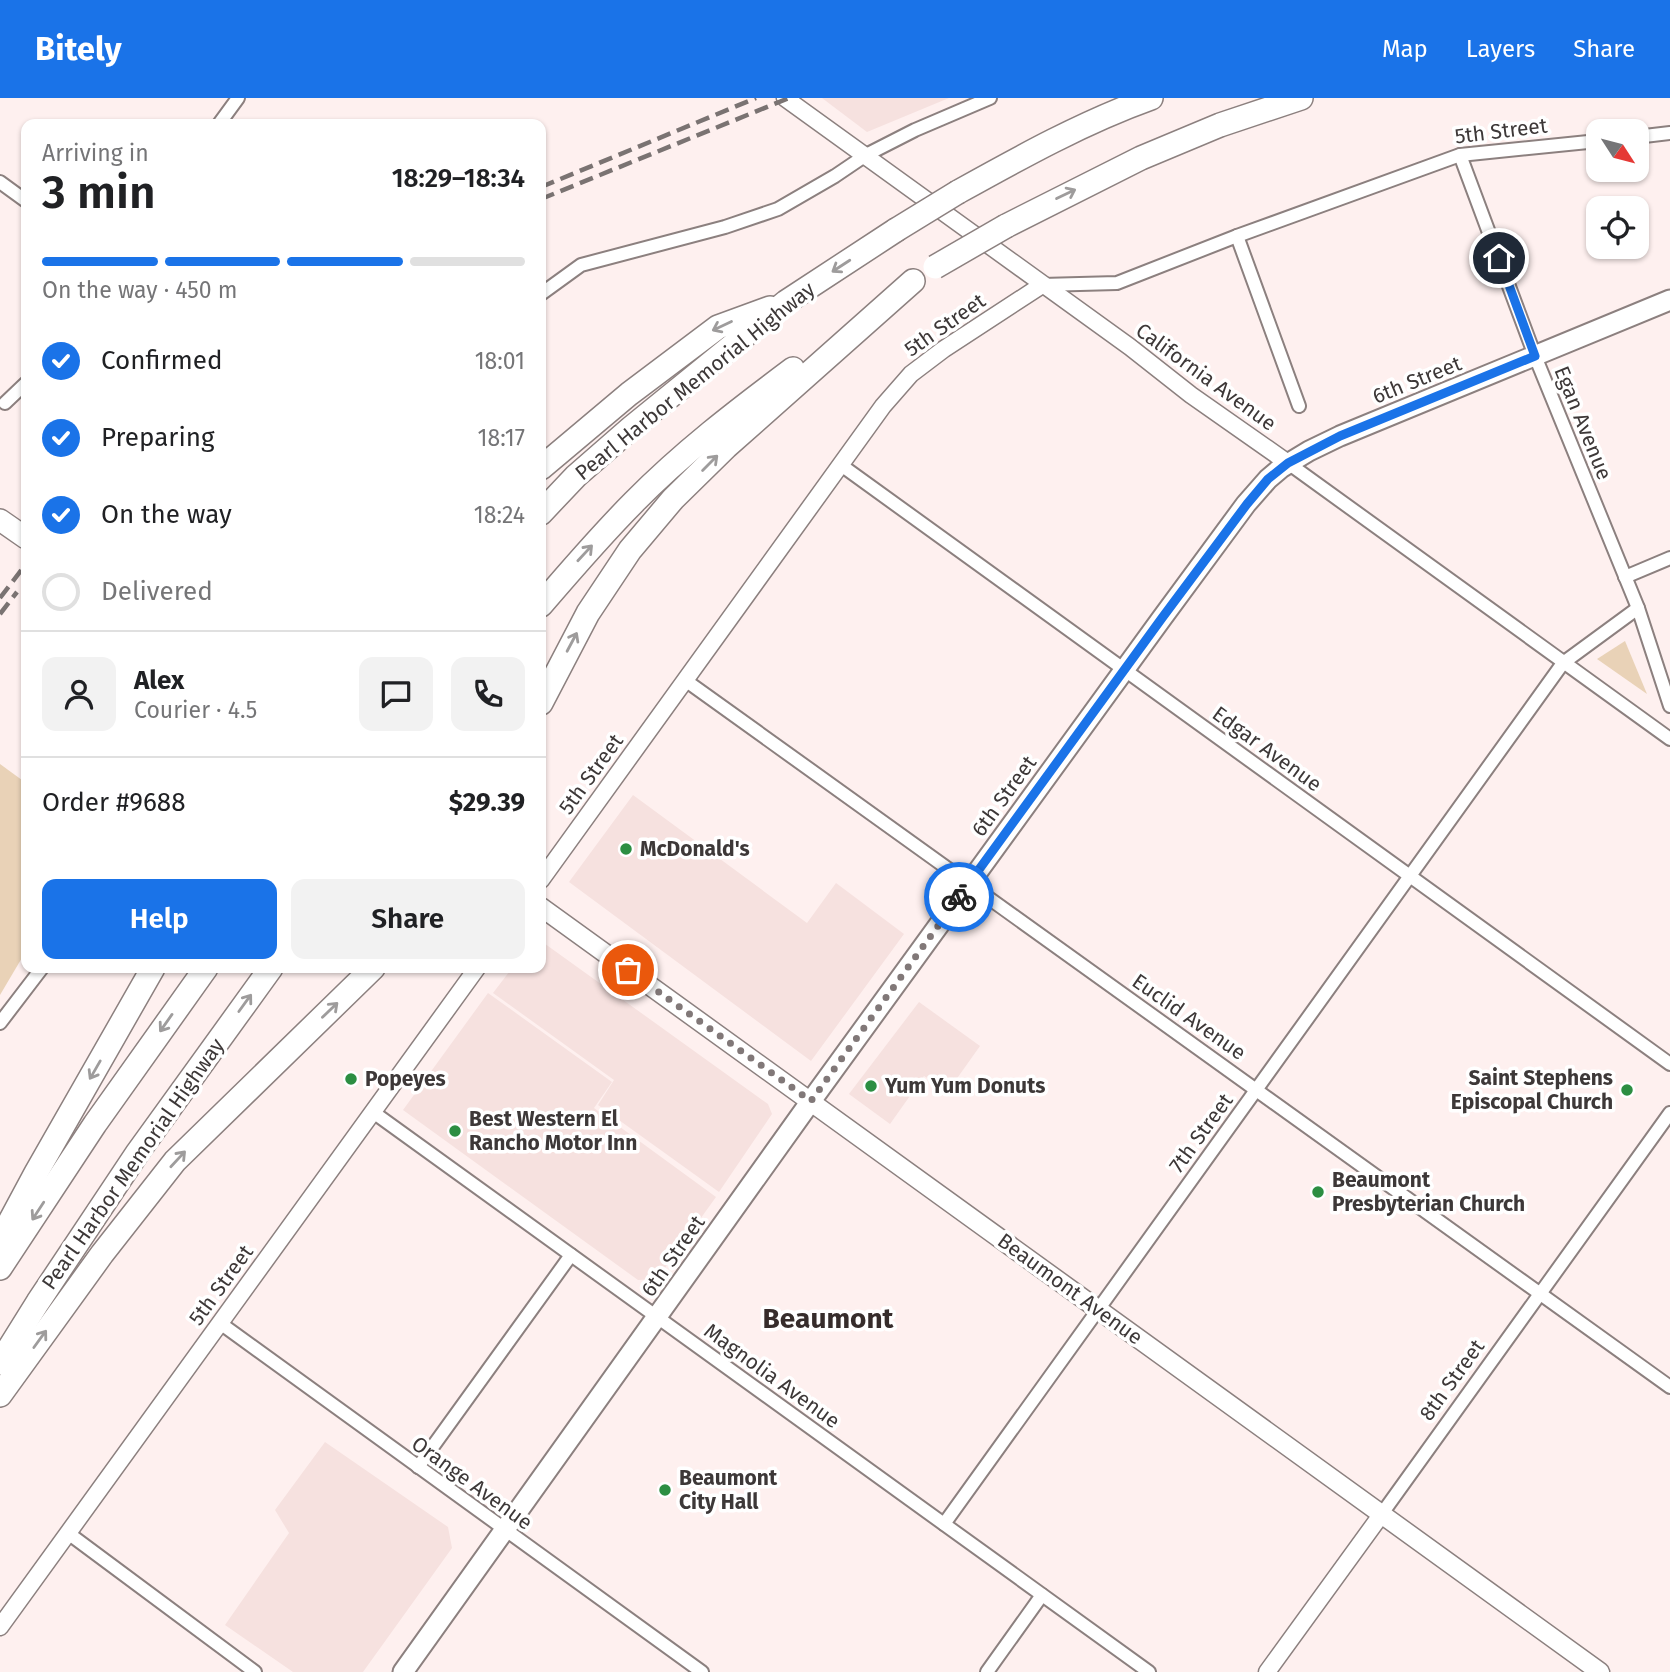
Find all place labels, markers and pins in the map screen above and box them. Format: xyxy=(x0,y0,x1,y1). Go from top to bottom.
pin xyxy=(1469,228,1529,288)
place label: McDonald's xyxy=(640,836,750,862)
marker: McDonald's xyxy=(618,841,634,857)
pin xyxy=(598,940,658,1000)
place label: Saint Stephens Episcopal Church xyxy=(1451,1065,1613,1115)
place label: Popeyes xyxy=(365,1066,446,1092)
marker: Popeyes xyxy=(343,1071,359,1087)
place label: Yum Yum Donuts xyxy=(884,1073,1045,1099)
marker: Yum Yum Donuts xyxy=(863,1078,879,1094)
marker: Saint Stephens Episcopal Church xyxy=(1619,1082,1635,1098)
place label: Best Western El Rancho Motor Inn xyxy=(469,1106,637,1156)
marker: Best Western El Rancho Motor Inn xyxy=(447,1123,463,1139)
place label: Beaumont Presbyterian Church xyxy=(1332,1167,1525,1217)
marker: Beaumont Presbyterian Church xyxy=(1310,1184,1326,1200)
place label: Beaumont City Hall xyxy=(679,1465,778,1515)
marker: Beaumont City Hall xyxy=(657,1482,673,1498)

